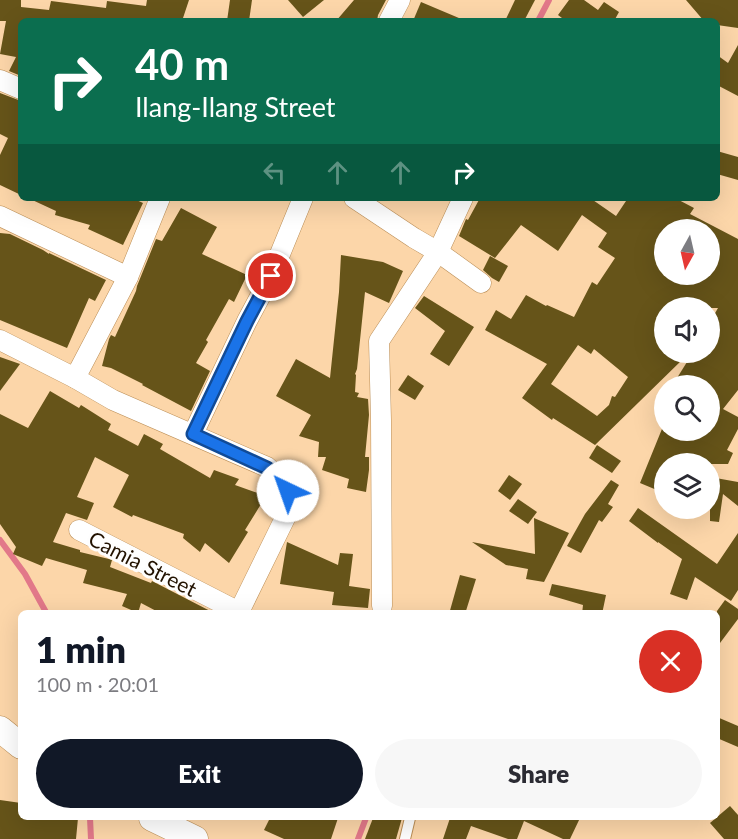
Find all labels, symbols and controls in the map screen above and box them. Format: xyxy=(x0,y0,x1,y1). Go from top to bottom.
text: 40 m xyxy=(135,39,229,89)
icon: right xyxy=(36,42,114,120)
text: Ilang-Ilang Street xyxy=(135,90,336,123)
icon: left xyxy=(258,156,291,189)
icon: ahead xyxy=(321,156,354,189)
icon: ahead xyxy=(384,156,417,189)
icon: right xyxy=(447,156,480,189)
north arrow xyxy=(654,219,720,285)
map controls xyxy=(654,219,720,519)
pin xyxy=(245,250,296,301)
icon: arrive xyxy=(254,259,287,292)
button: sound xyxy=(654,297,720,363)
button: search xyxy=(654,375,720,441)
button: layers xyxy=(654,453,720,519)
position arrow xyxy=(256,459,320,523)
street label: Camia Street xyxy=(85,525,202,601)
text: 1 min xyxy=(36,627,126,671)
button: close xyxy=(639,630,702,693)
text: 100 m · 20:01 xyxy=(36,672,159,696)
button: Exit xyxy=(36,739,363,808)
button: Share xyxy=(375,739,702,808)

